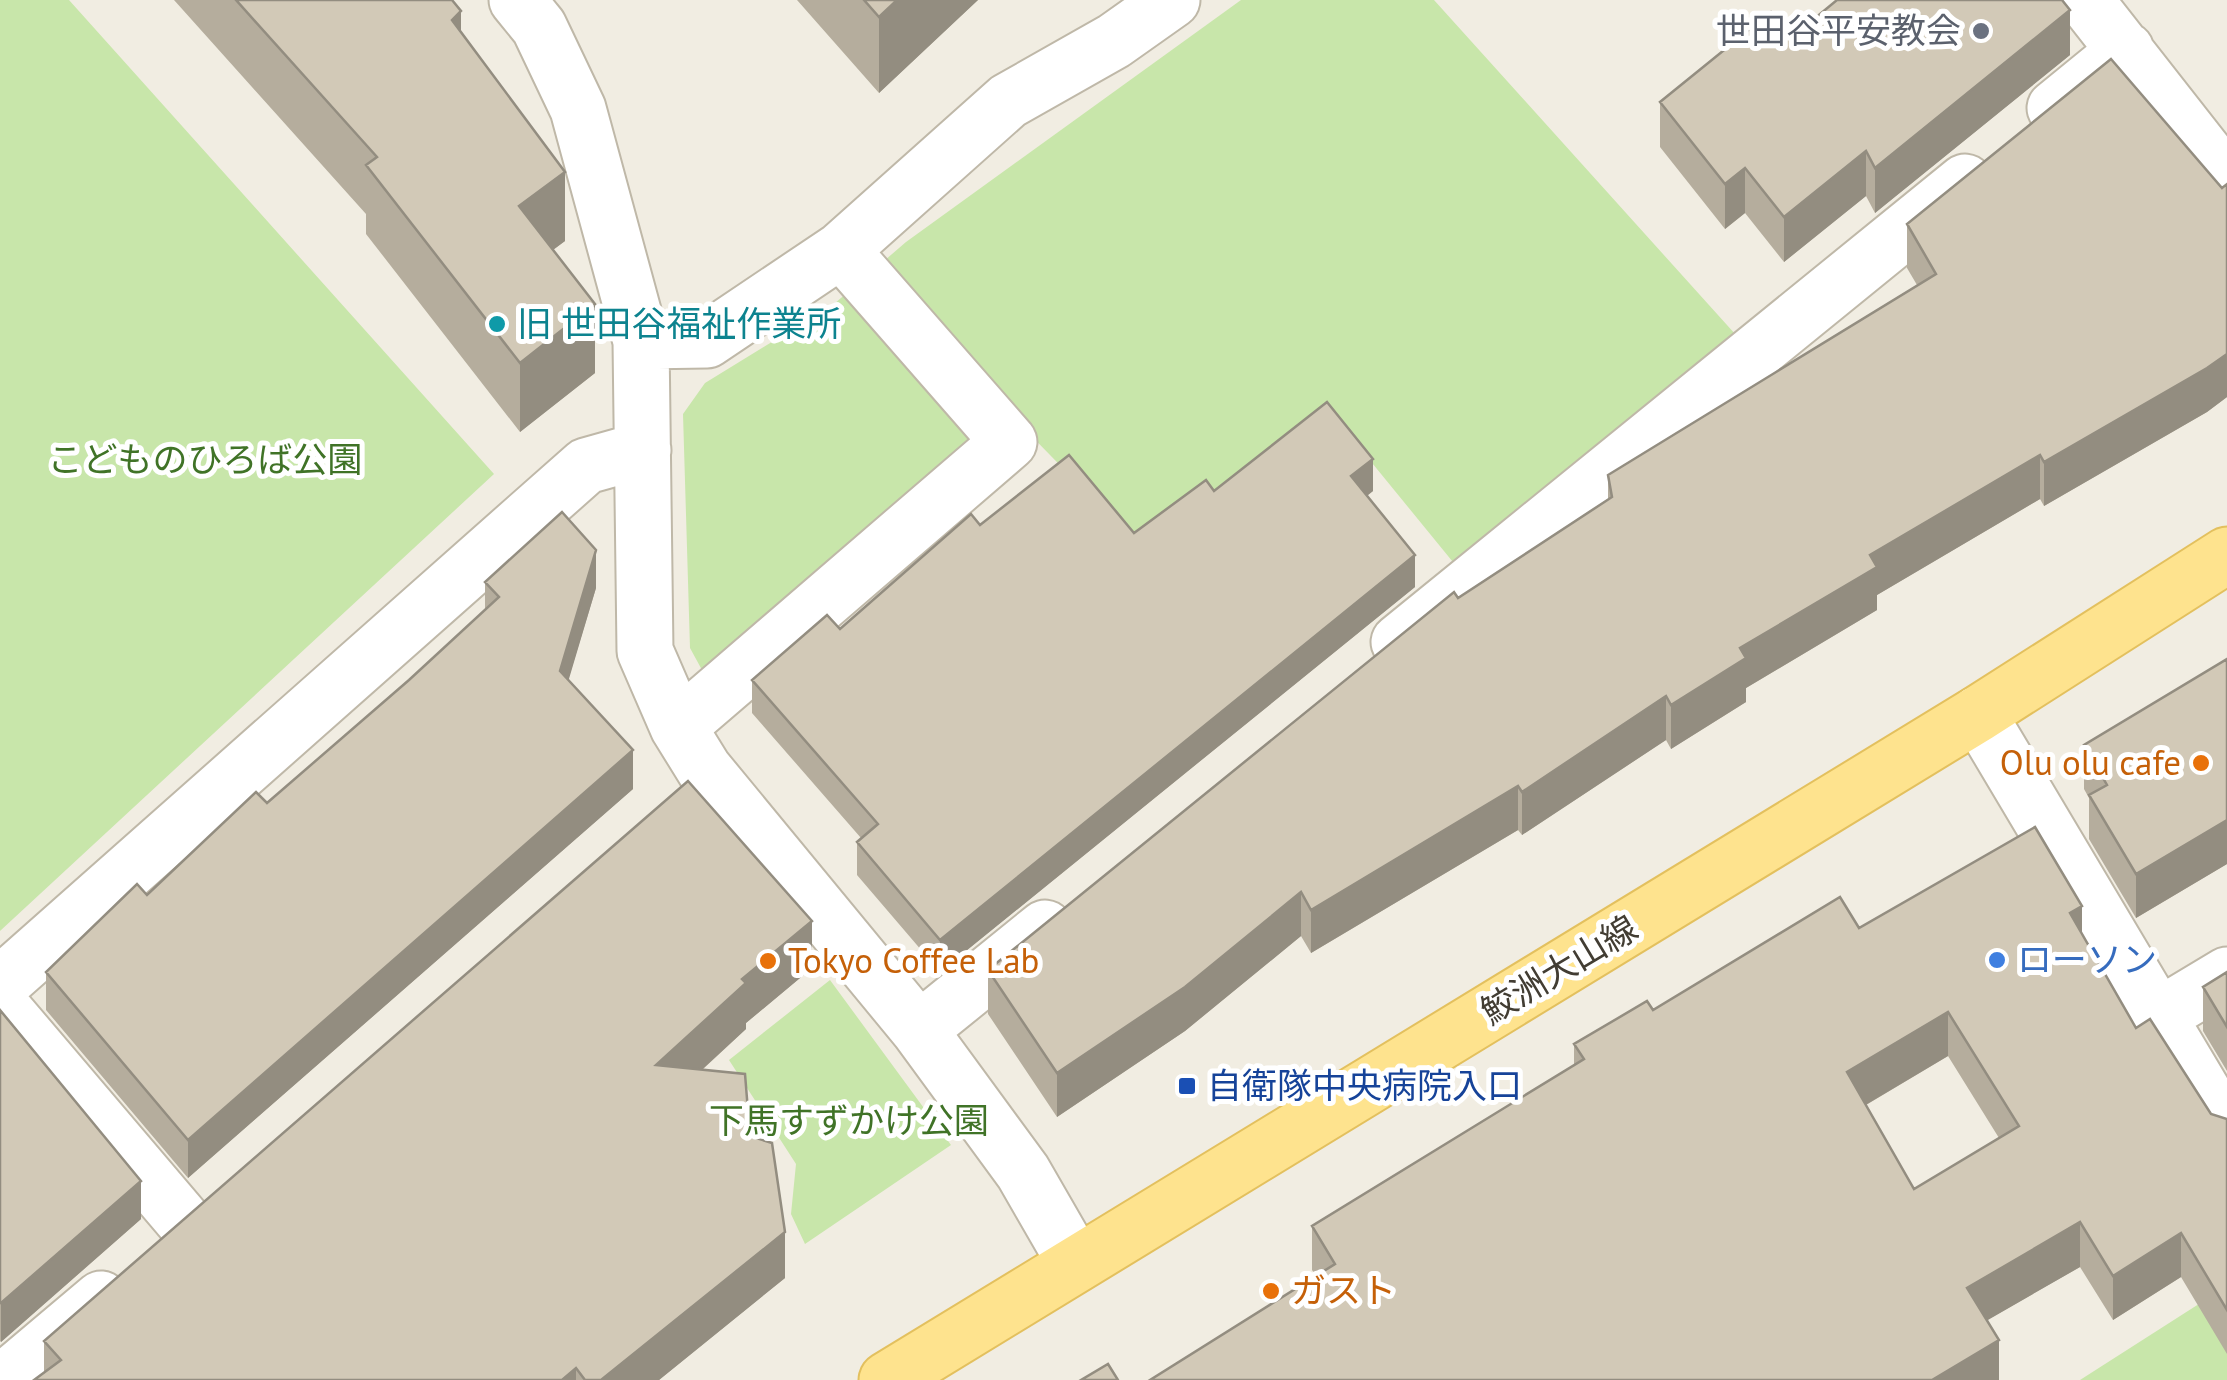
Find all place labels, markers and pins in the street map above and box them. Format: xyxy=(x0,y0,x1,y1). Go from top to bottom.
place label: 世田谷平安教会 xyxy=(1716,7,1961,53)
marker: 世田谷平安教会 xyxy=(1970,20,1992,42)
place label: 旧 世田谷福祉作業所 xyxy=(517,300,841,346)
marker: 旧 世田谷福祉作業所 xyxy=(486,313,508,335)
place label: Olu olu cafe xyxy=(2000,739,2181,785)
marker: Olu olu cafe xyxy=(2190,752,2212,774)
place label: ローソン xyxy=(2017,936,2157,982)
place label: Tokyo Coffee Lab xyxy=(788,937,1039,983)
marker: ローソン xyxy=(1986,949,2008,971)
marker: Tokyo Coffee Lab xyxy=(757,950,779,972)
place label: 自衛隊中央病院入口 xyxy=(1207,1062,1522,1108)
marker: 自衛隊中央病院入口 xyxy=(1176,1075,1198,1097)
place label: ガスト xyxy=(1291,1267,1396,1313)
marker: ガスト xyxy=(1260,1280,1282,1302)

